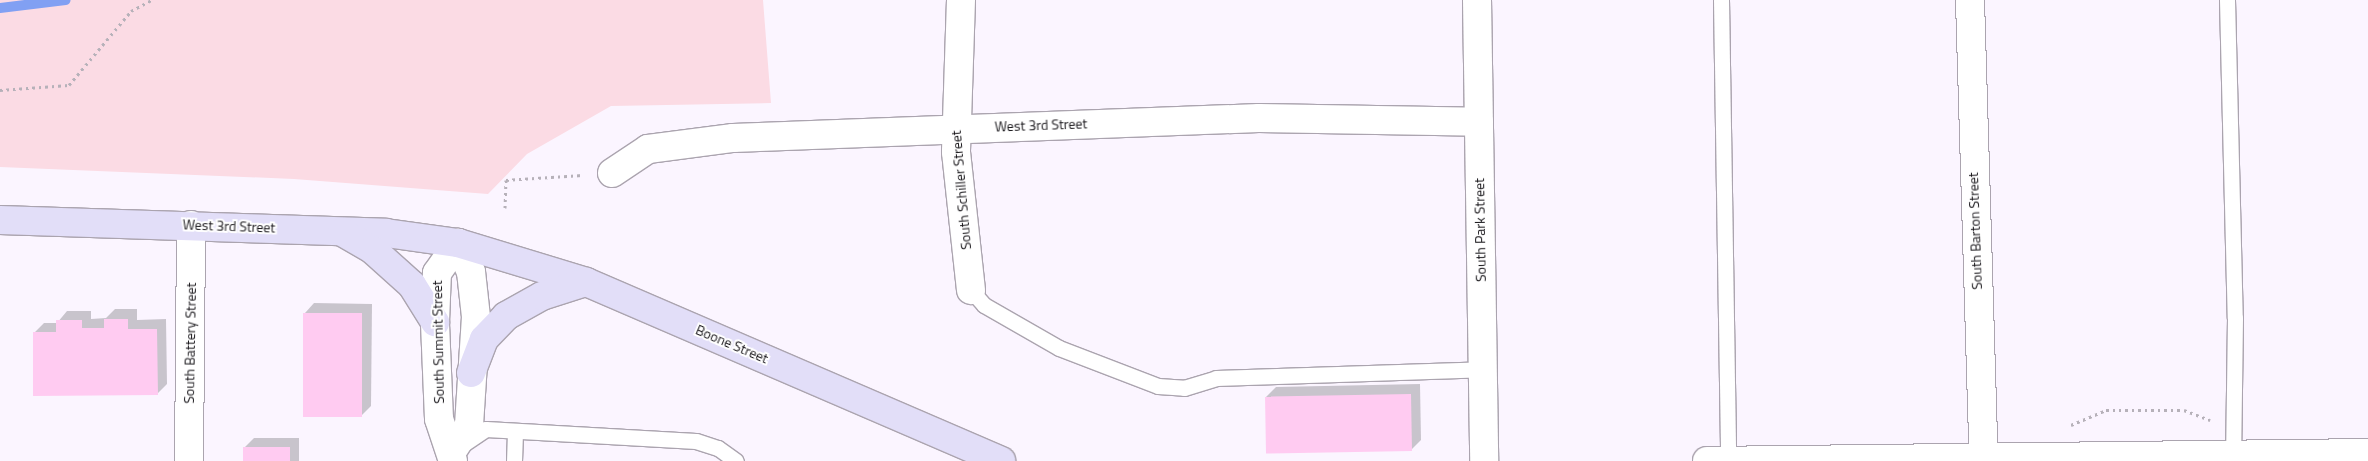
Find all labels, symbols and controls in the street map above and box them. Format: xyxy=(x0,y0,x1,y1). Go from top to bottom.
street label: West 3rd Street xyxy=(994,115,1088,135)
street label: South Schiller Street xyxy=(947,130,975,250)
street label: South Barton Street xyxy=(1965,172,1985,290)
street label: South Park Street xyxy=(1471,178,1489,282)
street label: West 3rd Street xyxy=(182,216,276,236)
street label: South Summit Street xyxy=(429,280,447,404)
street label: South Battery Street xyxy=(181,282,199,404)
street label: Boone Street xyxy=(693,321,771,367)

